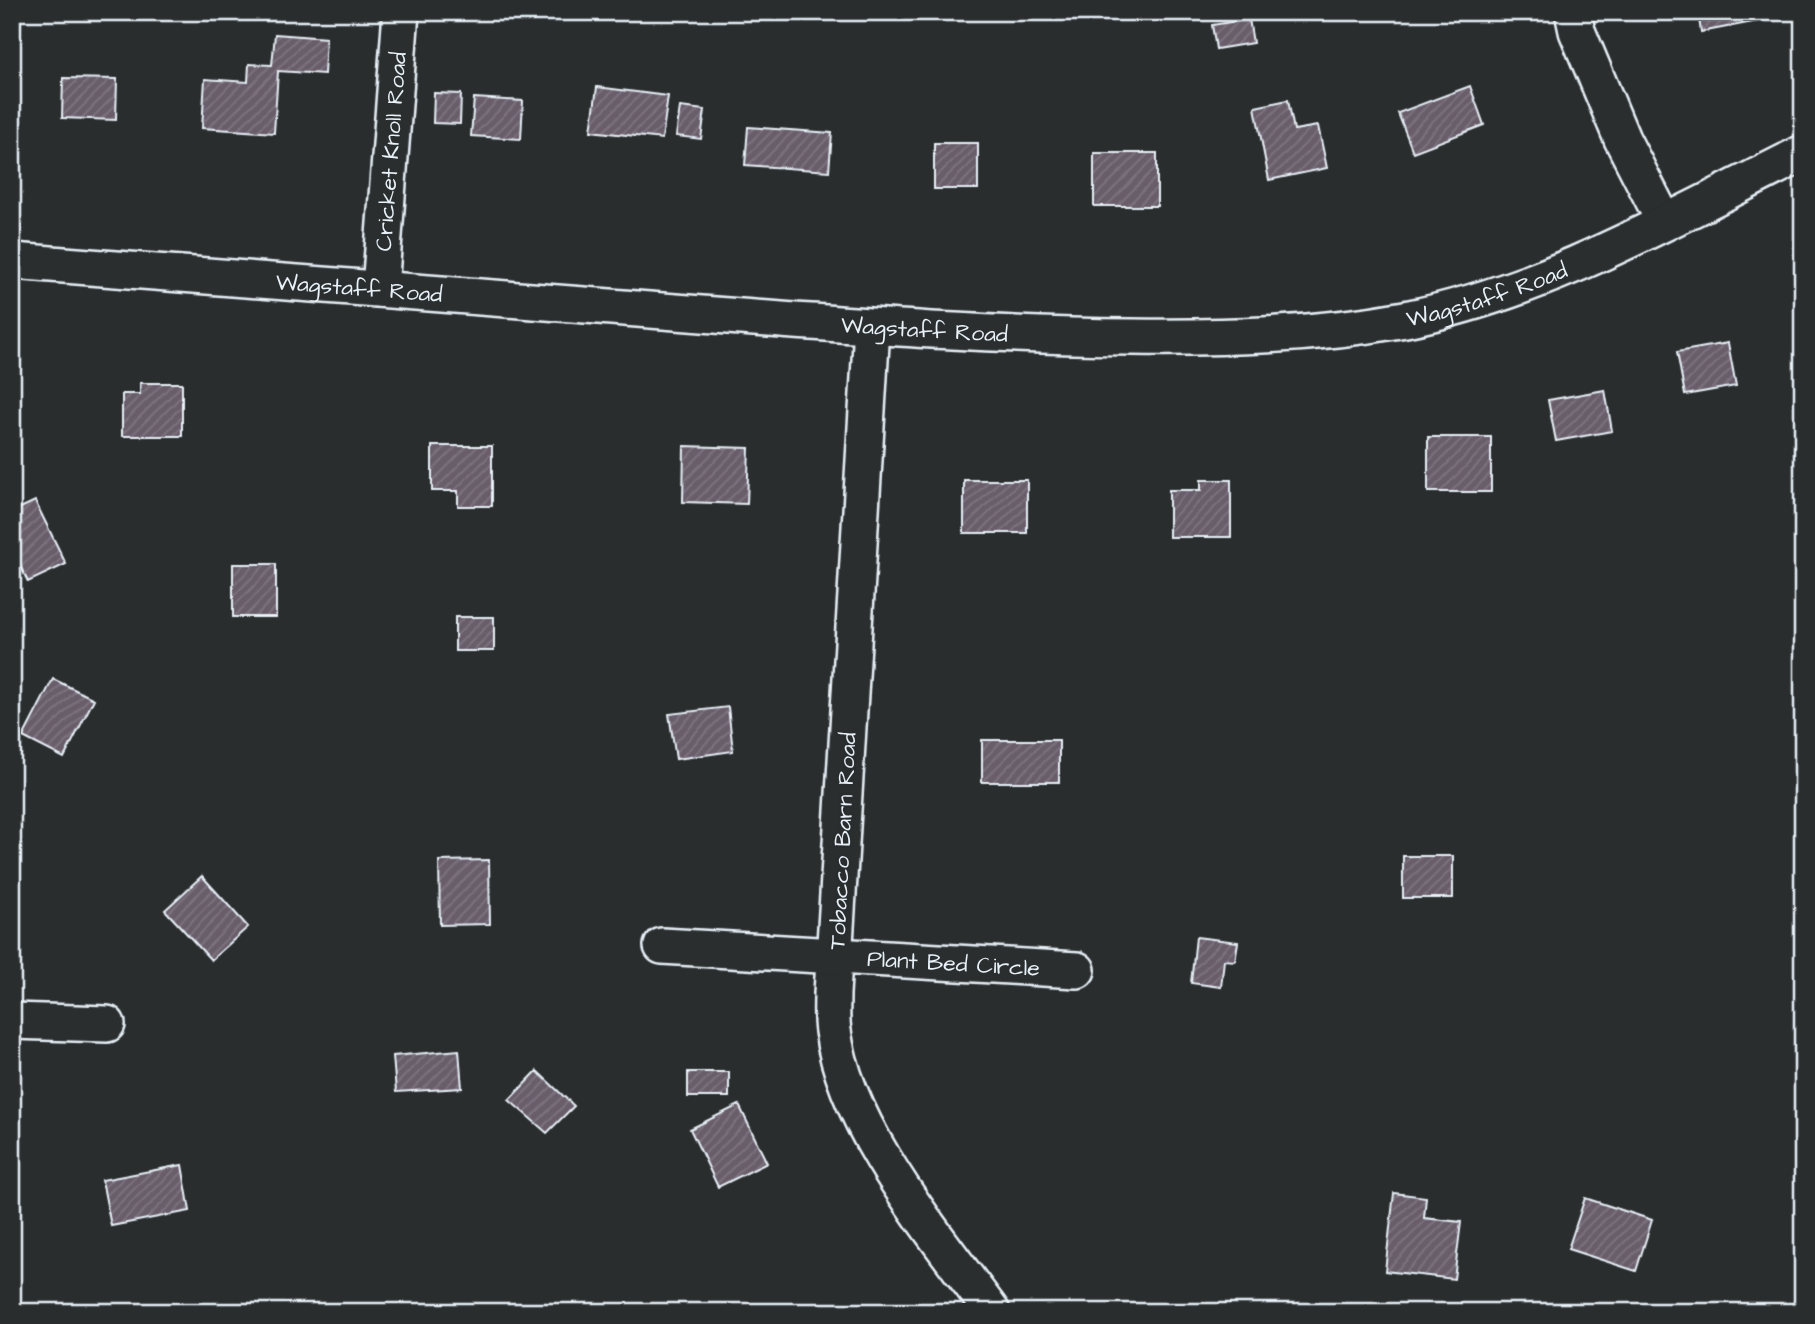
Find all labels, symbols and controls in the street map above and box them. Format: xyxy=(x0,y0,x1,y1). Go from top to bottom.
street label: Cricket Knoll Road xyxy=(368,50,415,252)
street label: Wagstaff Road xyxy=(1404,254,1572,335)
street label: Wagstaff Road xyxy=(274,266,444,311)
street label: Wagstaff Road xyxy=(840,309,1009,351)
street label: Tobacco Barn Road xyxy=(821,731,865,950)
street label: Plant Bed Circle xyxy=(866,943,1041,985)

